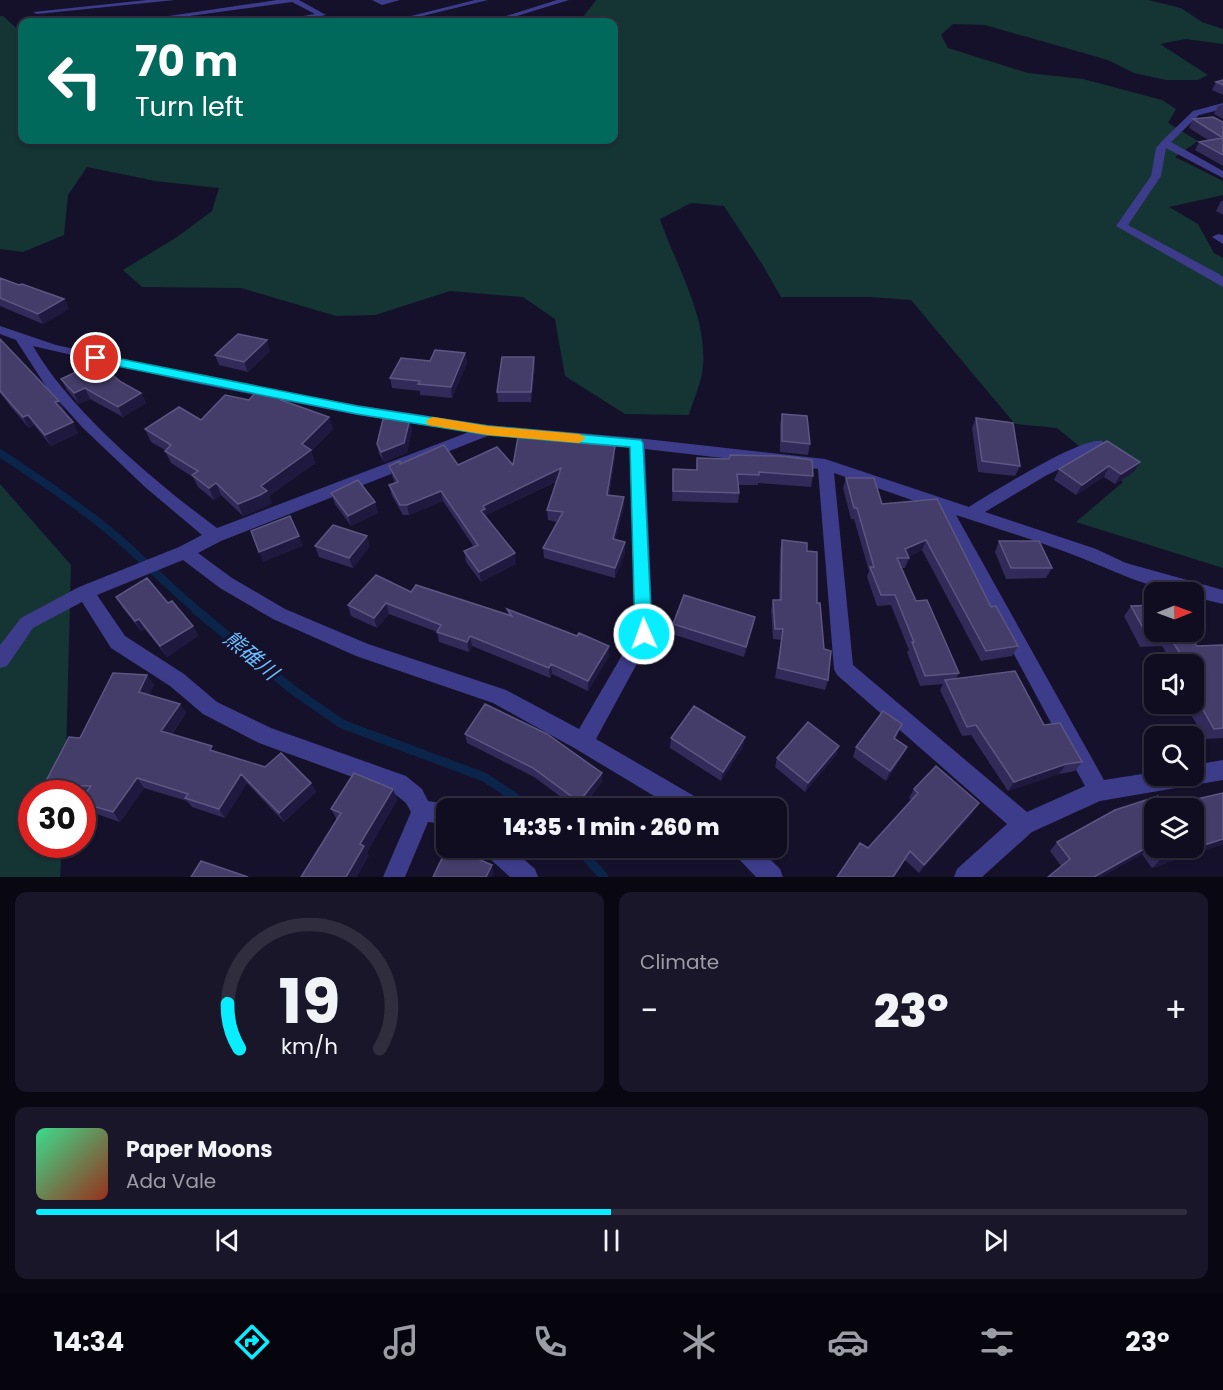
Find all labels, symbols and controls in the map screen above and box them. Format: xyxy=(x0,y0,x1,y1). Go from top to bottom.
text: 70 m xyxy=(135,32,238,91)
icon: left xyxy=(36,42,114,120)
text: Turn left xyxy=(135,88,244,125)
pin xyxy=(70,332,121,383)
icon: arrive xyxy=(79,341,112,374)
north arrow xyxy=(1144,582,1204,642)
map controls xyxy=(1144,582,1204,858)
position arrow xyxy=(612,602,676,666)
water label: 熊碓川 xyxy=(218,624,286,688)
button: sound xyxy=(1144,654,1204,714)
button: search xyxy=(1144,726,1204,786)
speed limit sign: 30 xyxy=(18,780,96,858)
button: layers xyxy=(1144,798,1204,858)
text: 14:35 · 1 min · 260 m xyxy=(504,812,719,843)
text: Climate xyxy=(640,948,719,976)
text: 19 xyxy=(279,957,340,1045)
text: 23° xyxy=(874,980,949,1043)
text: − xyxy=(640,987,658,1034)
text: + xyxy=(1164,987,1187,1034)
text: km/h xyxy=(281,1031,338,1062)
text: Paper Moons xyxy=(126,1134,273,1165)
text: Ada Vale xyxy=(126,1167,216,1195)
icon: previous xyxy=(211,1224,244,1257)
icon: pause xyxy=(595,1224,628,1257)
icon: next xyxy=(979,1224,1012,1257)
icon: directions xyxy=(231,1321,273,1363)
icon: music xyxy=(380,1321,422,1363)
icon: phone xyxy=(529,1321,571,1363)
icon: climate xyxy=(678,1321,720,1363)
icon: car xyxy=(827,1321,869,1363)
icon: filters xyxy=(976,1321,1018,1363)
text: 14:34 xyxy=(54,1323,124,1360)
text: 23° xyxy=(1125,1323,1169,1360)

